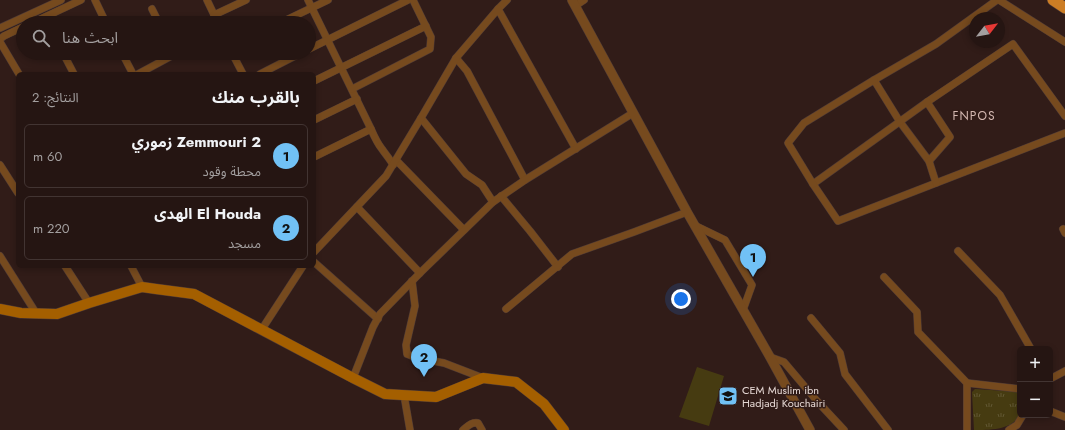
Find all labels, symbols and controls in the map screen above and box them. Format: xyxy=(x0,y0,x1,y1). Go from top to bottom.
north arrow xyxy=(969,12,1005,48)
search box xyxy=(16,16,316,60)
icon: search xyxy=(30,27,52,49)
text: ابحث هنا xyxy=(62,27,118,49)
text: بالقرب منك xyxy=(212,85,300,109)
text: النتائج: 2 xyxy=(32,88,79,107)
district label: FNPOS xyxy=(953,107,995,125)
text: Zemmouri 2 زموري xyxy=(132,131,261,153)
text: 60 m xyxy=(33,147,62,166)
text: 1 xyxy=(283,147,289,166)
text: محطة وقود xyxy=(202,162,261,181)
text: El Houda الهدى xyxy=(154,203,261,225)
text: 220 m xyxy=(33,219,70,238)
text: 2 xyxy=(282,219,290,238)
text: مسجد xyxy=(228,234,261,253)
pin: 1 xyxy=(740,244,766,277)
your location xyxy=(671,289,691,309)
pin: 2 xyxy=(411,344,437,377)
map controls xyxy=(1017,346,1053,418)
button: + xyxy=(1017,346,1053,382)
place label: CEM Muslim ibn Hadjadj Kouchairi xyxy=(742,382,825,411)
button: − xyxy=(1017,382,1053,418)
school or university icon: CEM Muslim ibn Hadjadj Kouchairi xyxy=(717,385,739,407)

